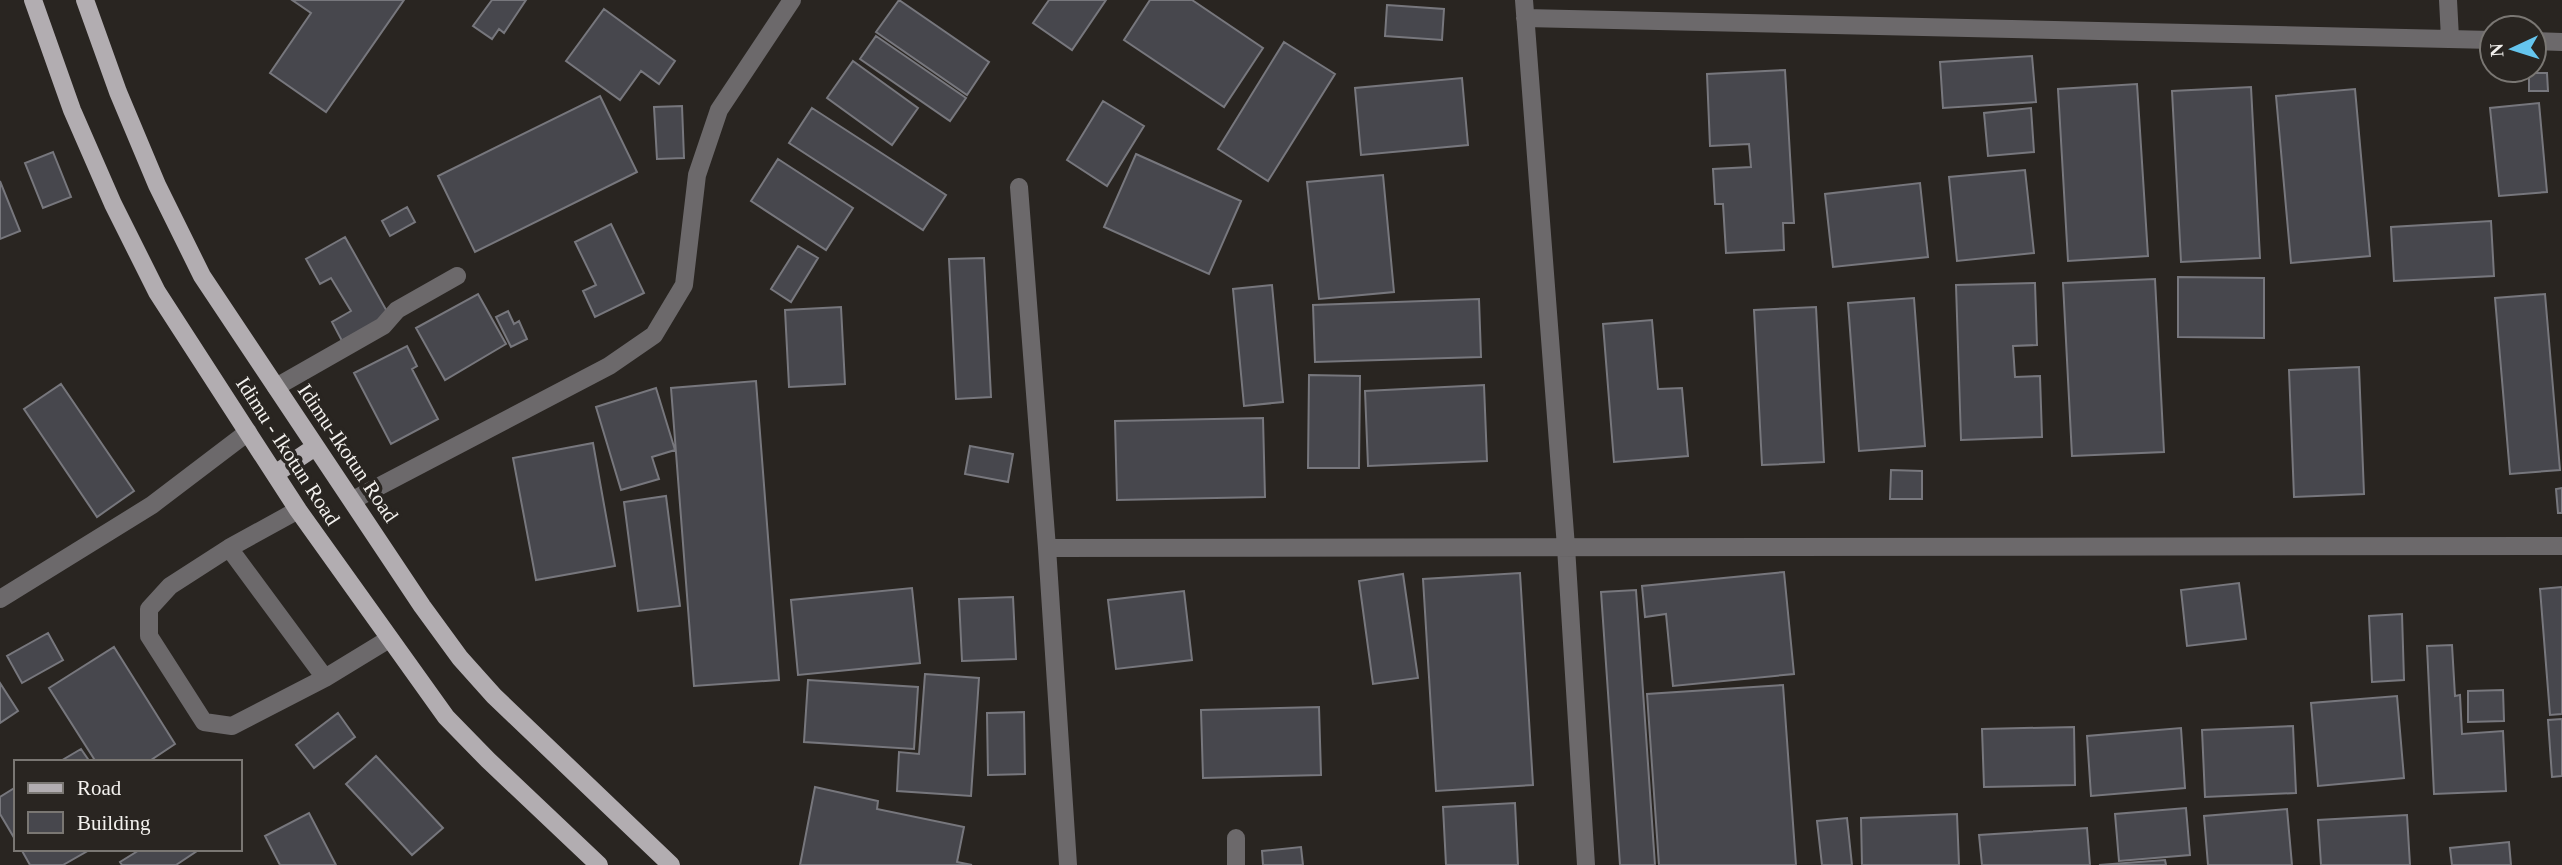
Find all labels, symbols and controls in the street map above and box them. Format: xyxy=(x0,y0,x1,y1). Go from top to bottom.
north arrow xyxy=(2478,14,2548,84)
text: N xyxy=(2486,42,2507,58)
street label: Idimu - Ikotun Road xyxy=(231,372,345,530)
street label: Idimu-Ikotun Road xyxy=(293,379,403,527)
legend xyxy=(14,760,242,851)
text: Road xyxy=(77,776,122,800)
text: Building xyxy=(77,811,151,835)

